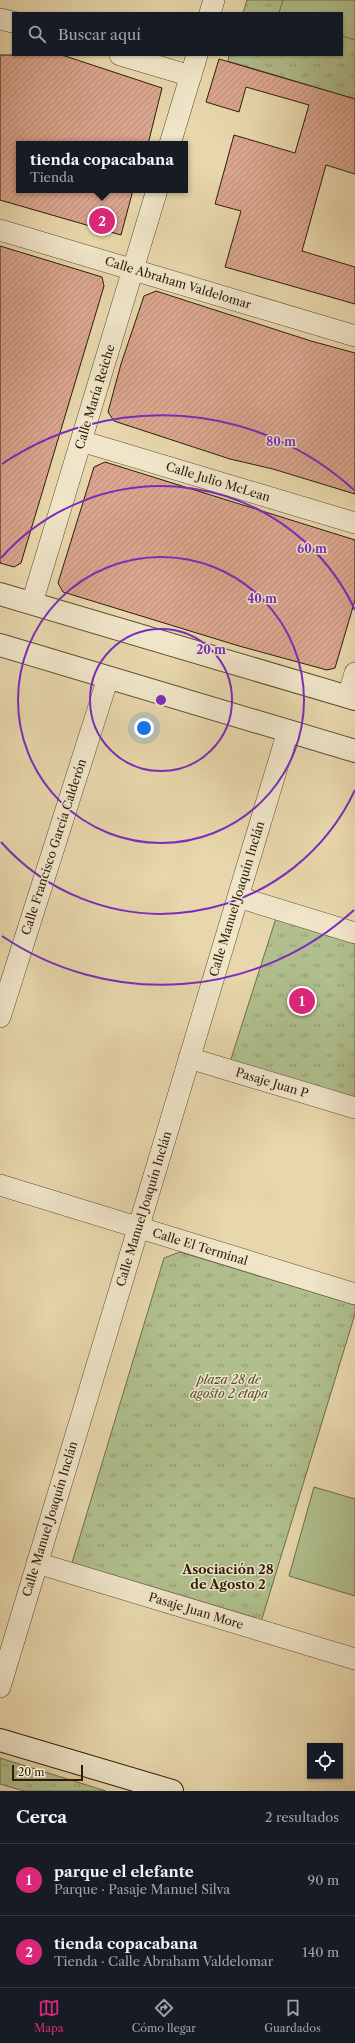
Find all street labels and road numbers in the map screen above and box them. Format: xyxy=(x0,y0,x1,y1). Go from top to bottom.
street label: Calle Abraham Valdelomar xyxy=(103,253,253,312)
street label: Calle María Reiche xyxy=(71,342,118,451)
street label: Calle Julio McLean xyxy=(164,458,273,505)
street label: Calle Francisco García Calderón xyxy=(18,756,89,937)
street label: Calle Manuel Joaquín Inclán xyxy=(206,819,268,978)
street label: Pasaje Juan P xyxy=(234,1064,310,1101)
street label: Calle Manuel Joaquín Inclán xyxy=(113,1129,175,1288)
street label: Calle El Terminal xyxy=(151,1225,250,1268)
street label: Calle Manuel Joaquín Inclán xyxy=(19,1439,81,1598)
street label: Pasaje Juan More xyxy=(147,1589,246,1632)

